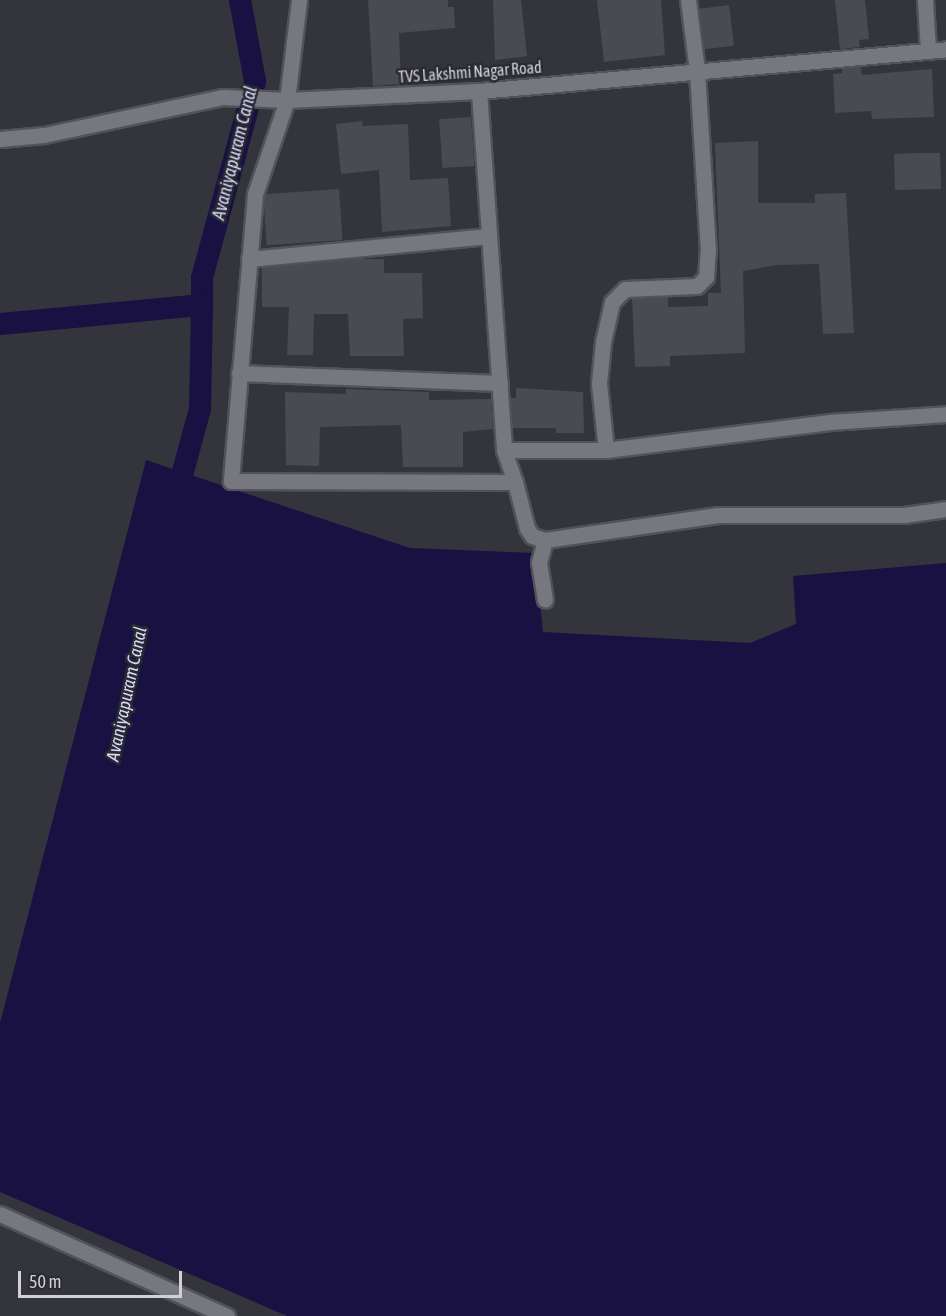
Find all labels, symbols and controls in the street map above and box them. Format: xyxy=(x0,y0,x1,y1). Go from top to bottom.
street label: TVS Lakshmi Nagar Road xyxy=(398,57,542,87)
water label: Avaniyapuram Canal xyxy=(208,84,262,222)
water label: Avaniyapuram Canal xyxy=(102,625,152,763)
scale bar xyxy=(21,1259,184,1297)
text: 50 m xyxy=(29,1271,61,1292)

